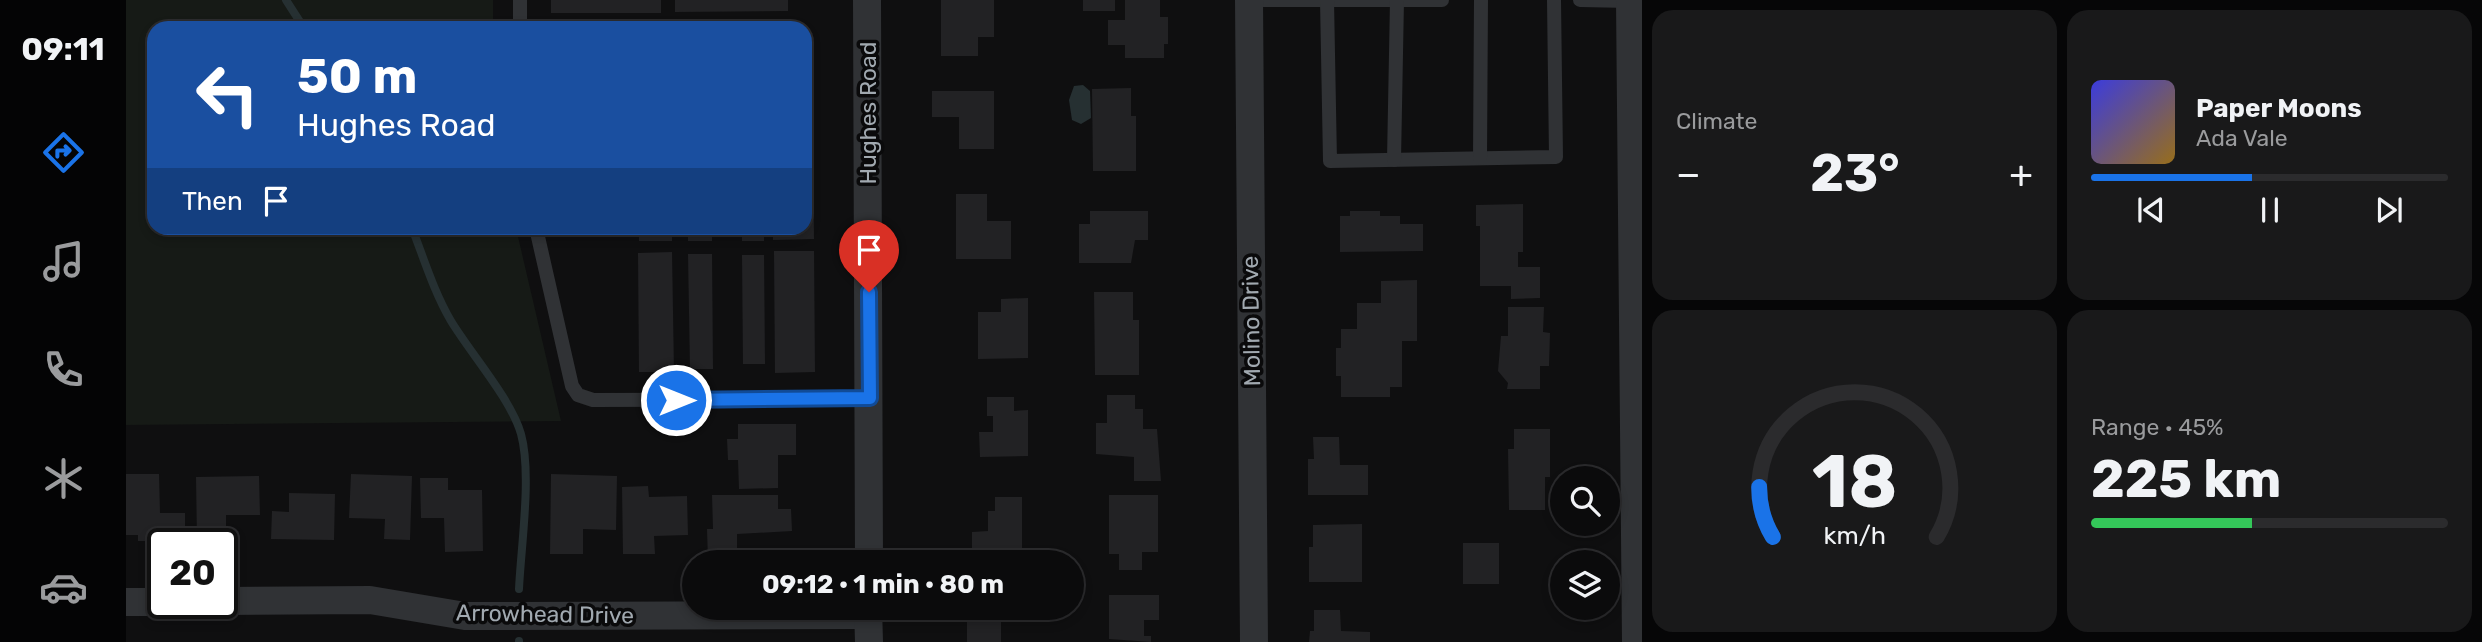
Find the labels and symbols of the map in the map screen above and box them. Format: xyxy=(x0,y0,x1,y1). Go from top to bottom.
street label: Hughes Road xyxy=(854,42,882,184)
pin xyxy=(839,220,899,292)
street label: Molino Drive xyxy=(1236,255,1266,387)
position arrow xyxy=(639,363,713,437)
speed limit sign: 20 xyxy=(147,528,238,619)
street label: Arrowhead Drive xyxy=(456,598,634,630)

